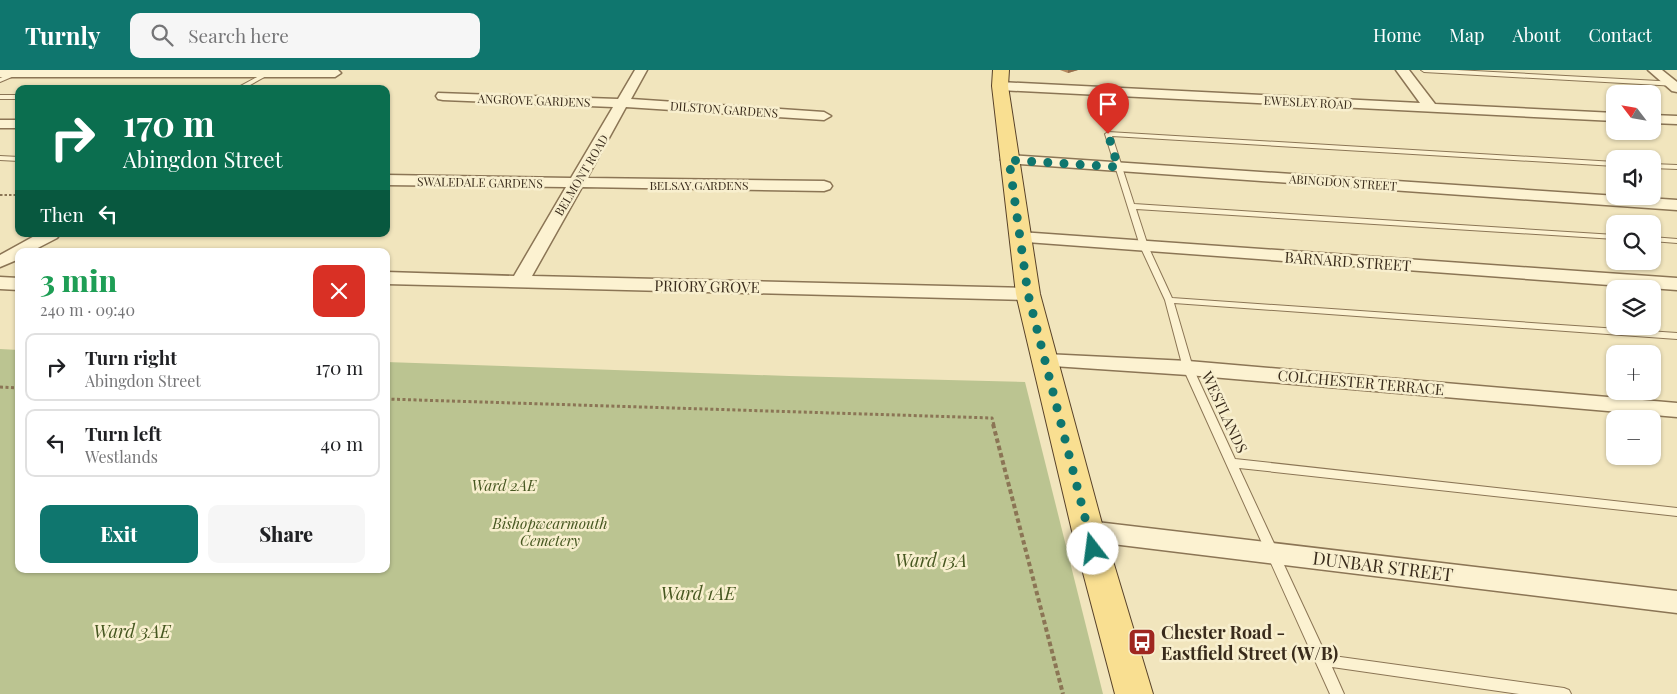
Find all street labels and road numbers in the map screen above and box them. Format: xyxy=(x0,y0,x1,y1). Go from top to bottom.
street label: ANGROVE GARDENS xyxy=(476,90,591,110)
street label: EWESLEY ROAD xyxy=(1263,92,1353,112)
street label: DILSTON GARDENS xyxy=(669,97,779,121)
street label: BELMONT ROAD xyxy=(550,131,612,219)
street label: ABINGDON STREET xyxy=(1287,170,1398,194)
street label: SWALEDALE GARDENS xyxy=(417,173,543,191)
street label: BELSAY GARDENS xyxy=(649,177,749,193)
street label: BARNARD STREET xyxy=(1284,247,1412,275)
street label: PRIORY GROVE xyxy=(654,275,760,297)
street label: COLCHESTER TERRACE xyxy=(1277,365,1445,399)
street label: WESTLANDS xyxy=(1197,367,1253,456)
street label: DUNBAR STREET xyxy=(1311,545,1455,587)

